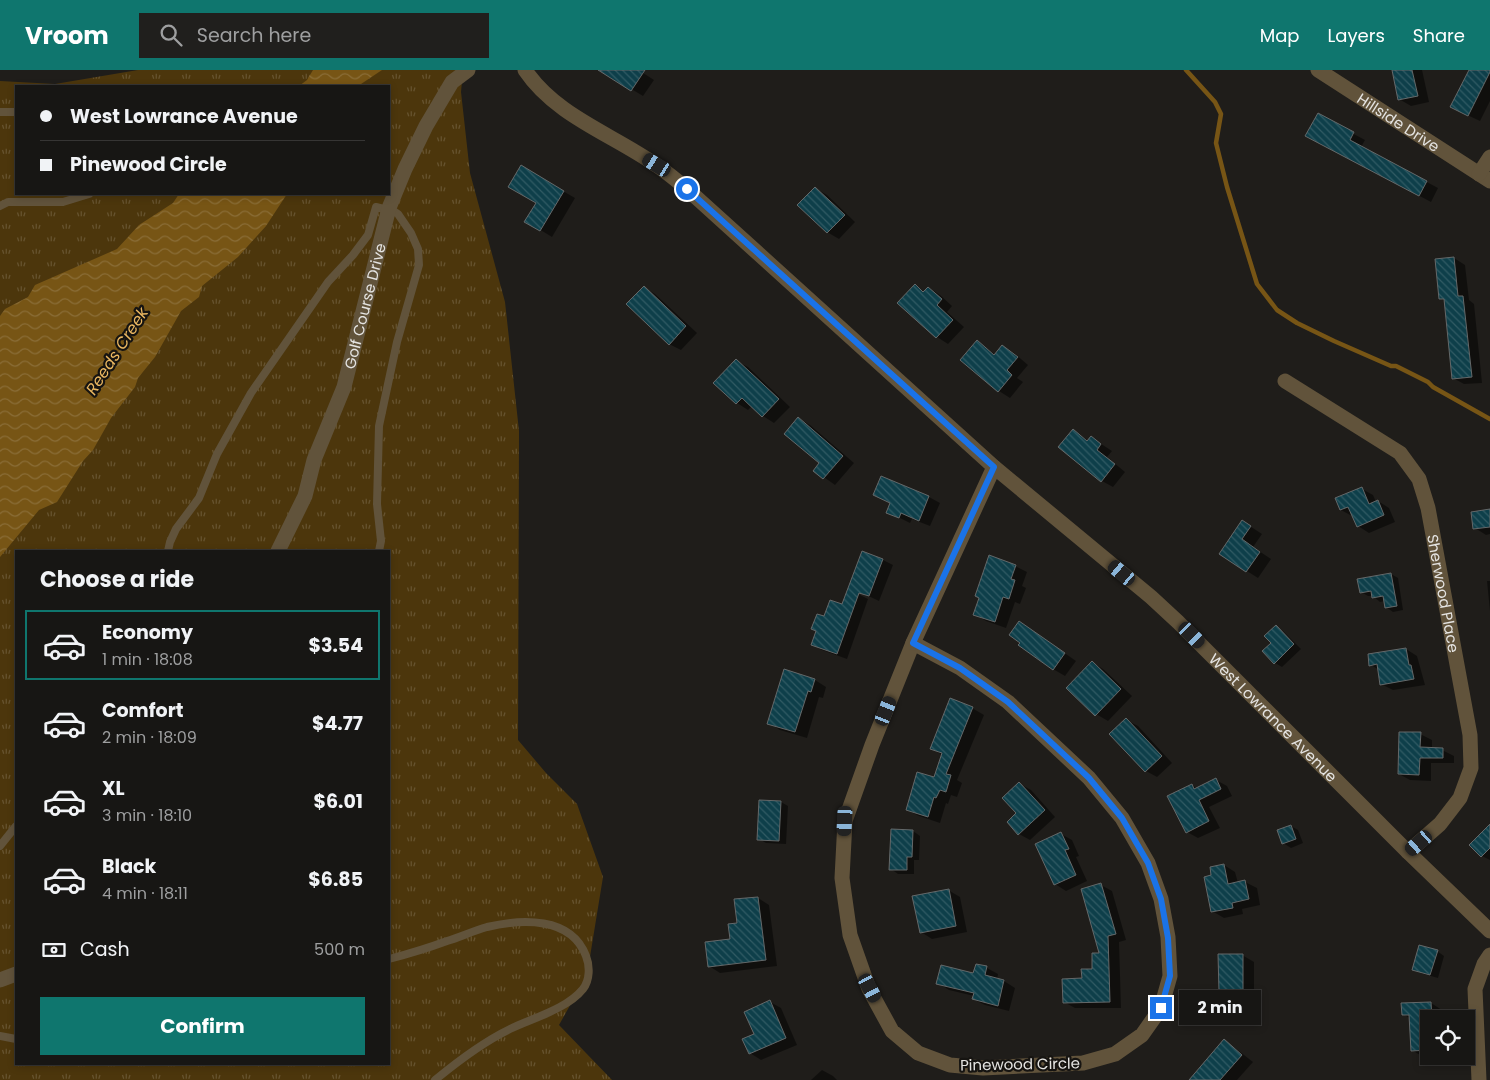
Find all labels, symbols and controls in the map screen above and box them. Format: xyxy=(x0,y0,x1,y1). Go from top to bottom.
search box xyxy=(139,13,489,58)
text: Vroom xyxy=(25,19,109,52)
icon: search xyxy=(157,21,185,49)
text: Search here xyxy=(197,22,311,49)
text: Map xyxy=(1260,23,1300,48)
text: Layers xyxy=(1328,23,1385,48)
text: Share xyxy=(1413,23,1465,48)
street label: Hillside Drive xyxy=(1353,88,1444,156)
text: West Lowrance Avenue xyxy=(70,103,298,130)
text: Pinewood Circle xyxy=(70,151,227,178)
car xyxy=(640,151,673,179)
route start xyxy=(676,178,698,200)
street label: Golf Course Drive xyxy=(338,241,390,371)
water label: Reeds Creek xyxy=(80,302,154,399)
street label: Sherwood Place xyxy=(1423,532,1465,654)
car xyxy=(1105,558,1138,588)
text: Choose a ride xyxy=(40,564,194,595)
text: Economy xyxy=(102,619,193,646)
car xyxy=(1176,619,1207,651)
icon: car xyxy=(42,623,87,668)
text: $3.54 xyxy=(308,632,363,659)
text: 1 min · 18:08 xyxy=(102,648,193,671)
street label: West Lowrance Avenue xyxy=(1204,648,1342,786)
car xyxy=(873,694,898,728)
text: Comfort xyxy=(102,697,184,724)
icon: car xyxy=(42,701,87,746)
text: $4.77 xyxy=(312,710,363,737)
text: 2 min · 18:09 xyxy=(102,726,197,749)
text: XL xyxy=(102,775,125,802)
icon: car xyxy=(42,779,87,824)
text: $6.01 xyxy=(314,788,363,815)
text: 3 min · 18:10 xyxy=(102,804,192,827)
car xyxy=(836,806,853,836)
car xyxy=(1402,827,1435,859)
text: Black xyxy=(102,853,156,880)
icon: car xyxy=(42,857,87,902)
text: $6.85 xyxy=(308,866,363,893)
text: 4 min · 18:11 xyxy=(102,882,188,905)
icon: cash xyxy=(40,936,68,964)
text: Cash xyxy=(80,936,130,963)
text: 500 m xyxy=(314,938,365,961)
car xyxy=(856,971,883,1005)
callout: 2 min xyxy=(1178,990,1261,1026)
text: 2 min xyxy=(1198,996,1242,1019)
button: Confirm xyxy=(40,997,365,1055)
route end xyxy=(1150,997,1172,1019)
map controls xyxy=(1420,1010,1475,1065)
button: locate xyxy=(1420,1010,1475,1065)
street label: Pinewood Circle xyxy=(960,1052,1080,1076)

